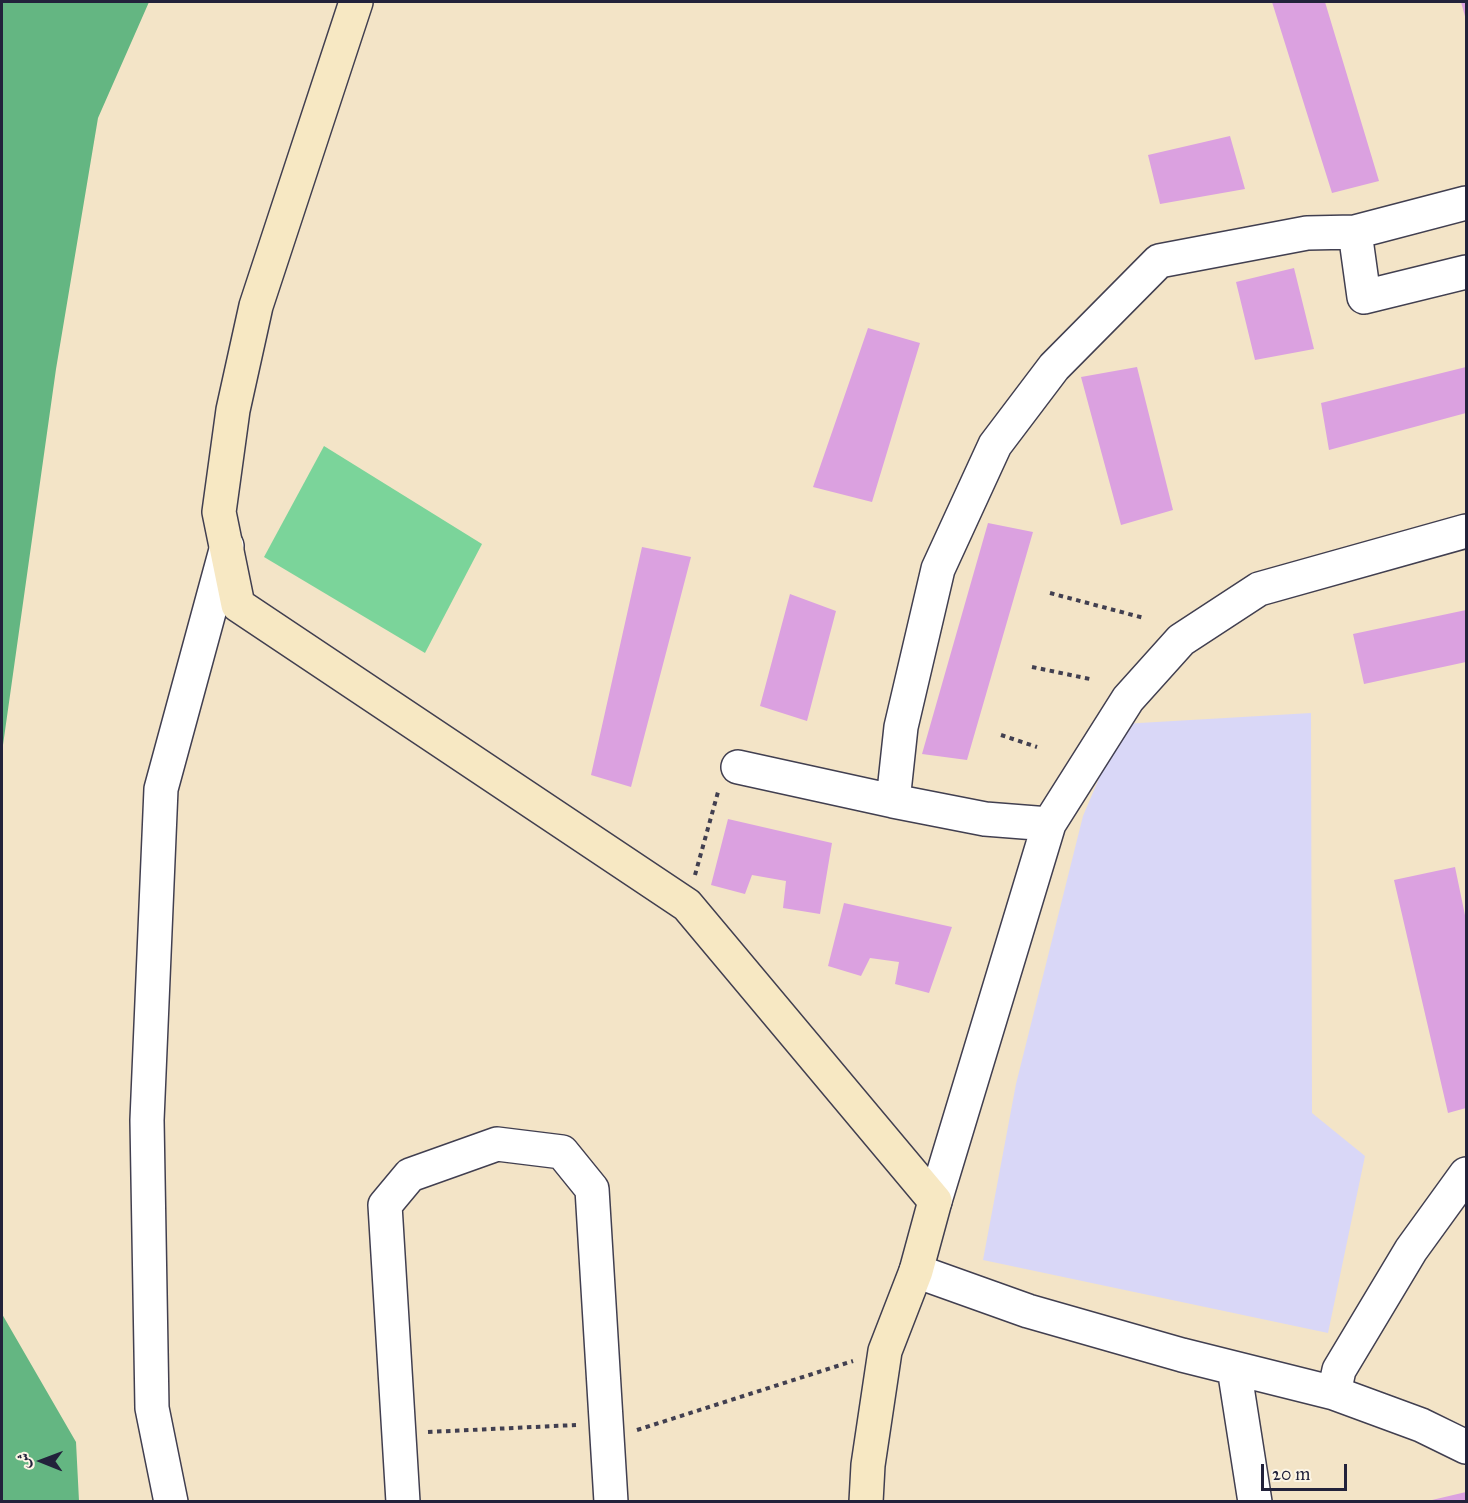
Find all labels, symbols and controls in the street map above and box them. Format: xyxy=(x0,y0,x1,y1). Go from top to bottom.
north arrow xyxy=(12,1431,72,1491)
scale bar xyxy=(1264,1452,1350,1490)
text: ش xyxy=(14,1453,33,1469)
text: 20 m xyxy=(1272,1463,1310,1485)

